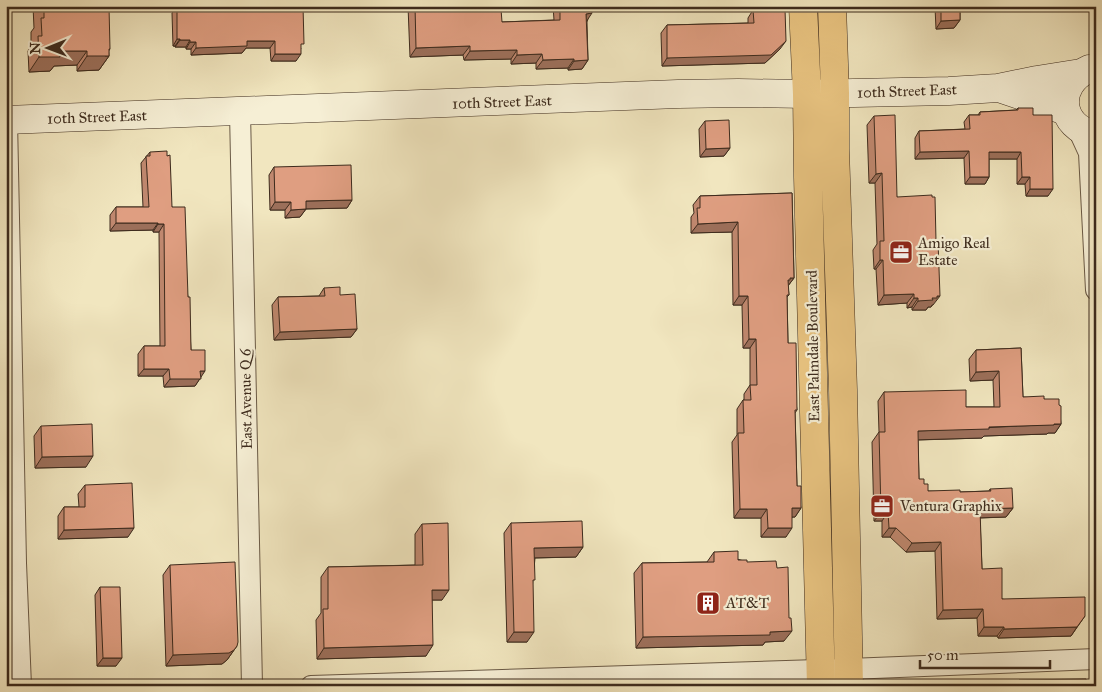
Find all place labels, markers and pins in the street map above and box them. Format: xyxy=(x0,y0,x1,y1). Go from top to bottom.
place label: Amigo Real Estate xyxy=(917,234,991,269)
office icon: Amigo Real Estate xyxy=(888,239,914,265)
office icon: Ventura Graphix xyxy=(869,493,895,519)
place label: Ventura Graphix xyxy=(899,497,1002,515)
building icon: AT&T xyxy=(695,590,721,616)
place label: AT&T xyxy=(725,594,769,612)

